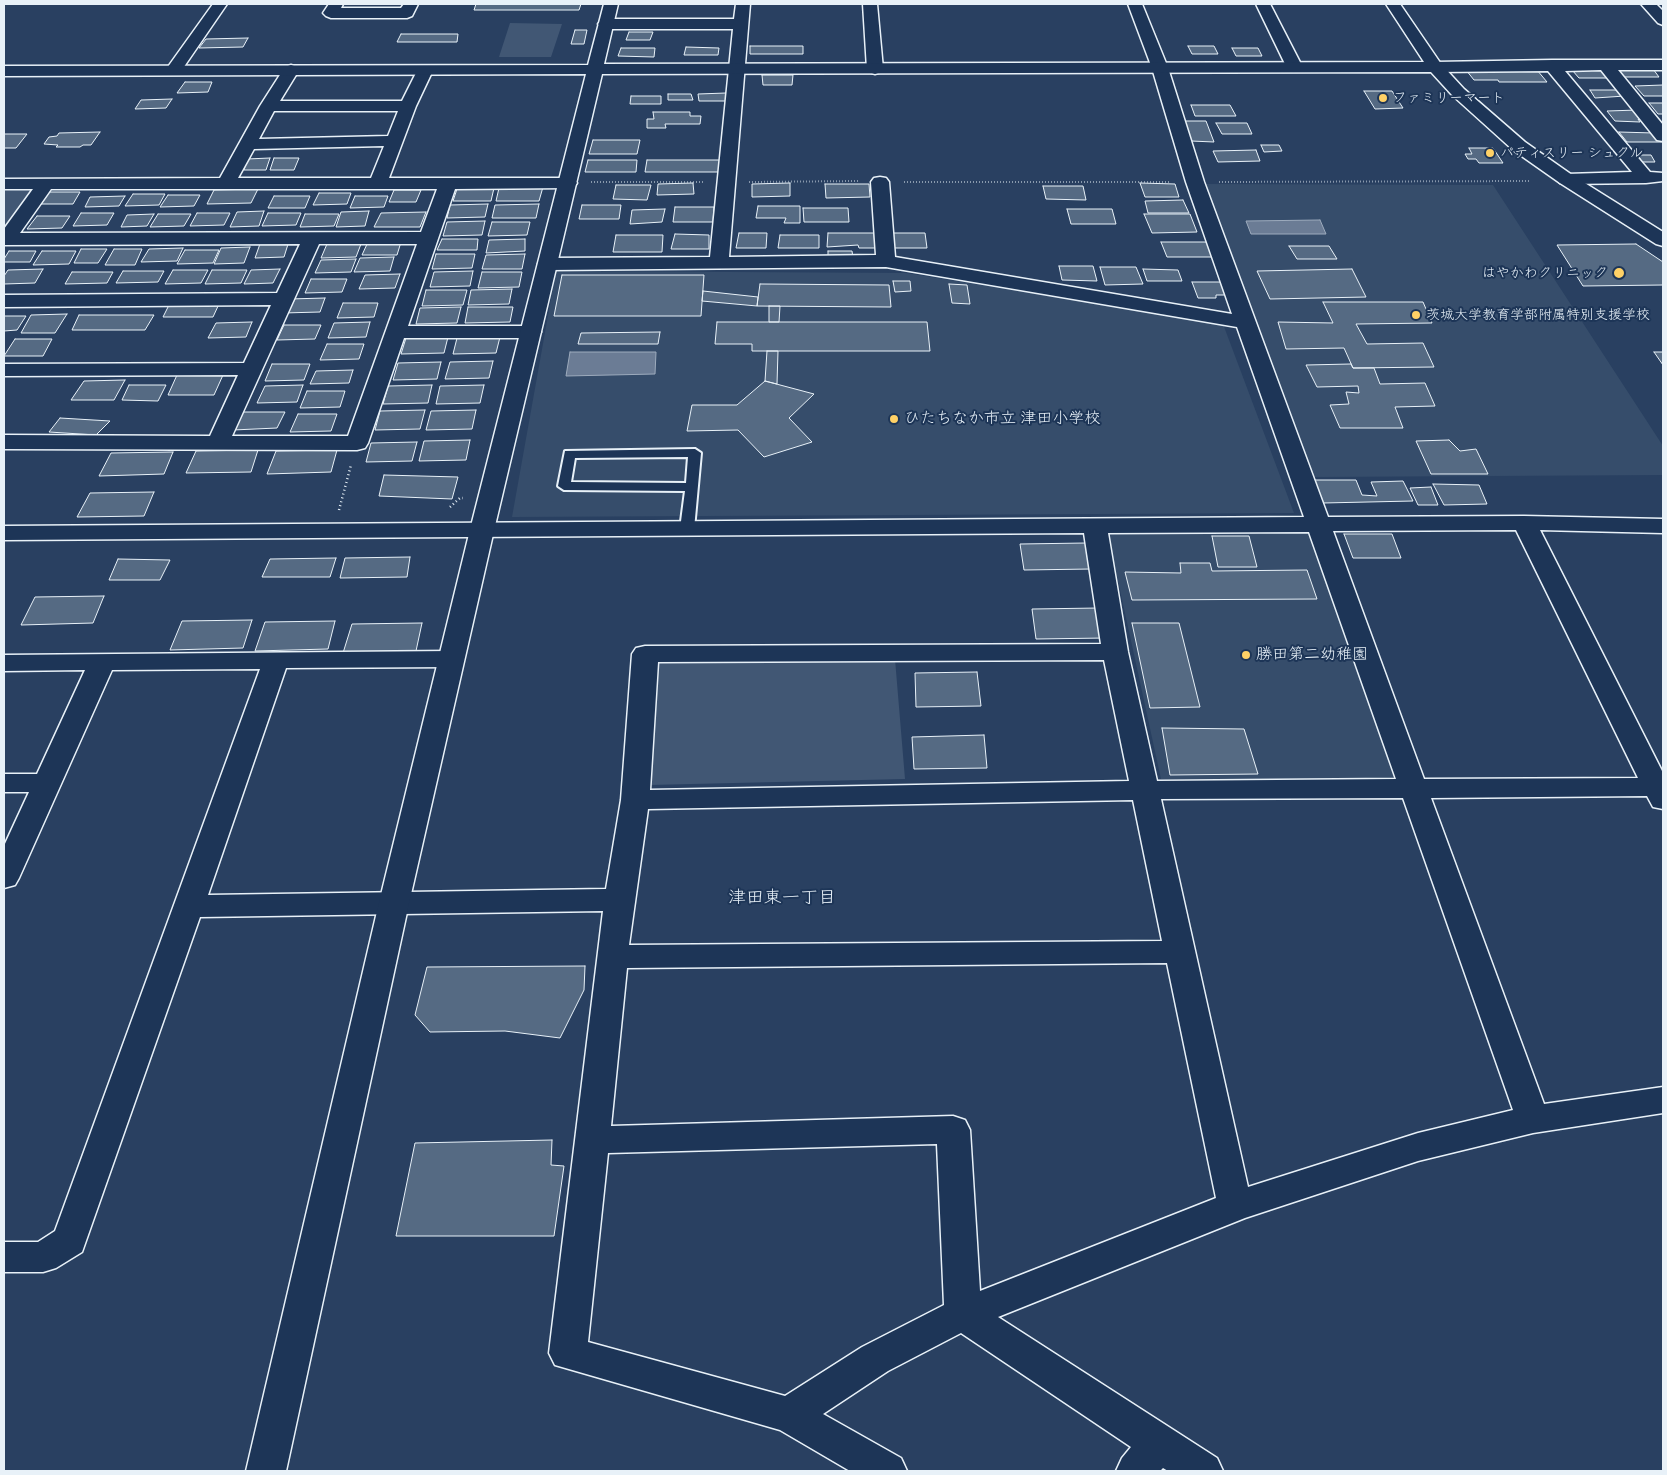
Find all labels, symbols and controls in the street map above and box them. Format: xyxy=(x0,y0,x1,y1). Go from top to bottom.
place label: ファミリーマート xyxy=(1393,90,1505,106)
marker: ファミリーマート xyxy=(1377,92,1389,104)
place label: パティスリー シュクル xyxy=(1500,145,1644,161)
marker: パティスリー シュクル xyxy=(1484,147,1496,159)
place label: はやかわクリニック xyxy=(1482,265,1608,281)
marker: はやかわクリニック xyxy=(1612,266,1626,280)
place label: 茨城大学教育学部附属特別支援学校 xyxy=(1426,307,1650,323)
marker: 茨城大学教育学部附属特別支援学校 xyxy=(1410,309,1422,321)
place label: ひたちなか市立 津田小学校 xyxy=(904,409,1100,429)
marker: ひたちなか市立 津田小学校 xyxy=(888,413,900,425)
place label: 勝田第二幼稚園 xyxy=(1256,645,1368,665)
marker: 勝田第二幼稚園 xyxy=(1240,649,1252,661)
district label: 津田東一丁目 xyxy=(728,887,836,909)

